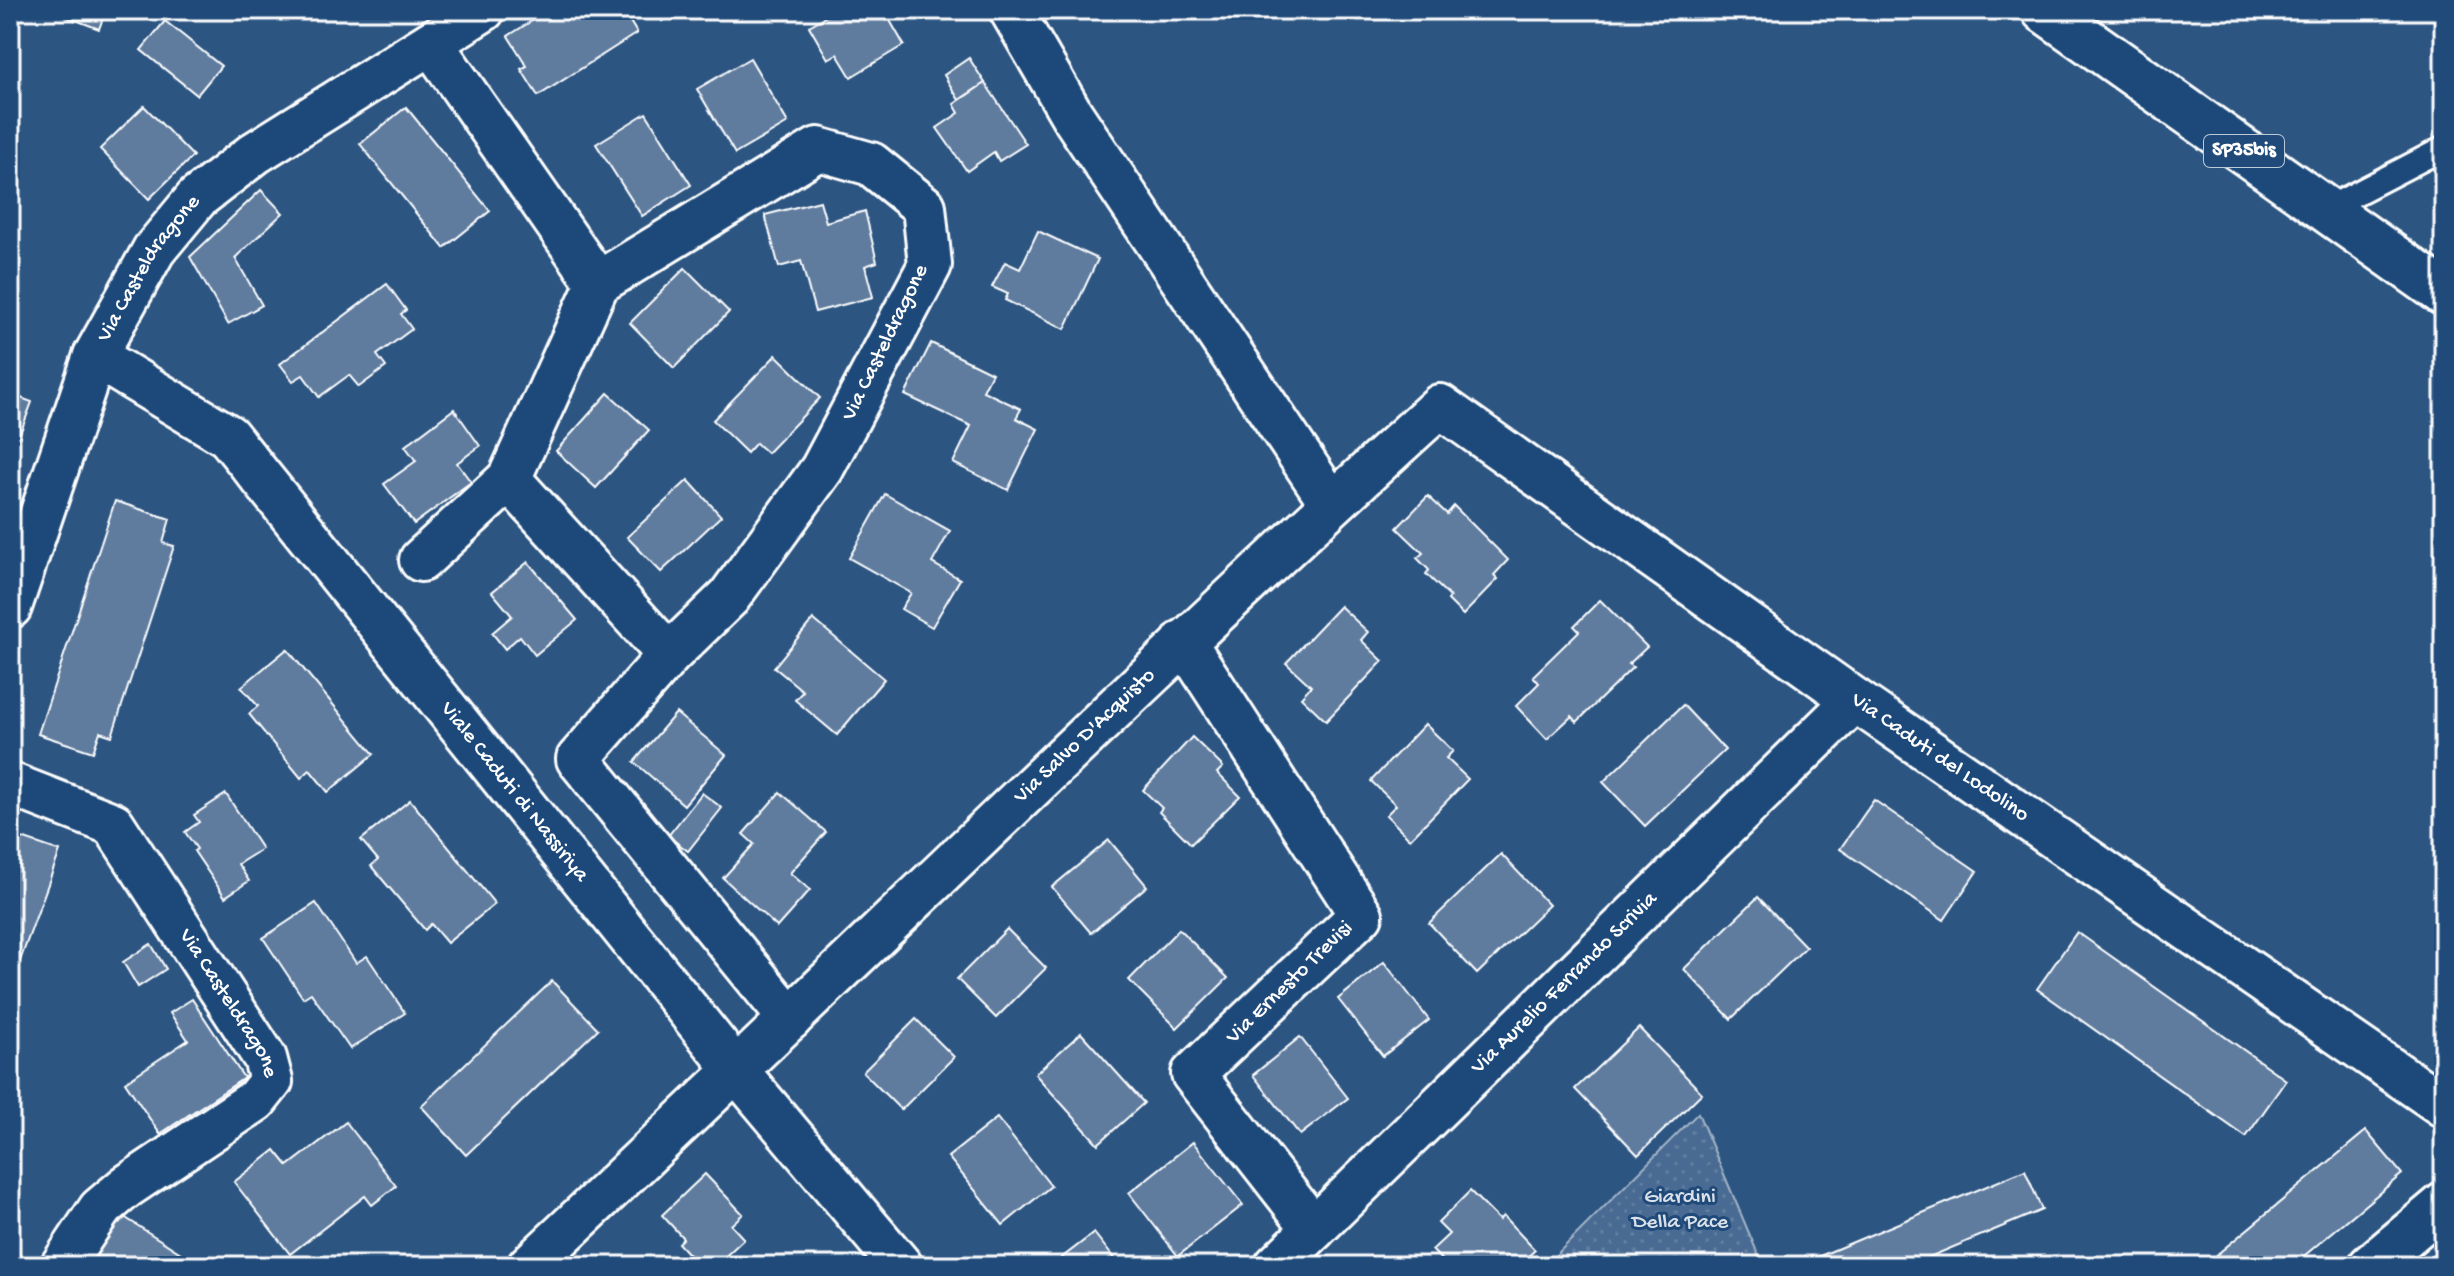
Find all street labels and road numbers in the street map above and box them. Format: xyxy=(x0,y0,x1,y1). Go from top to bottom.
road number: SP35bis xyxy=(2204,135,2284,167)
street label: Via Casteldragone xyxy=(92,190,207,348)
street label: Via Casteldragone xyxy=(837,260,935,426)
street label: Via Salvo D'Acquisto xyxy=(1008,663,1161,810)
street label: Via Caduti del Lodolino xyxy=(1845,687,2033,829)
street label: Viale Caduti di Nassiriya xyxy=(433,696,594,888)
street label: Via Aurelio Ferrando Scrivia xyxy=(1465,886,1664,1081)
street label: Via Ernesto Trevisi xyxy=(1220,916,1359,1051)
street label: Via Casteldragone xyxy=(171,924,283,1081)

